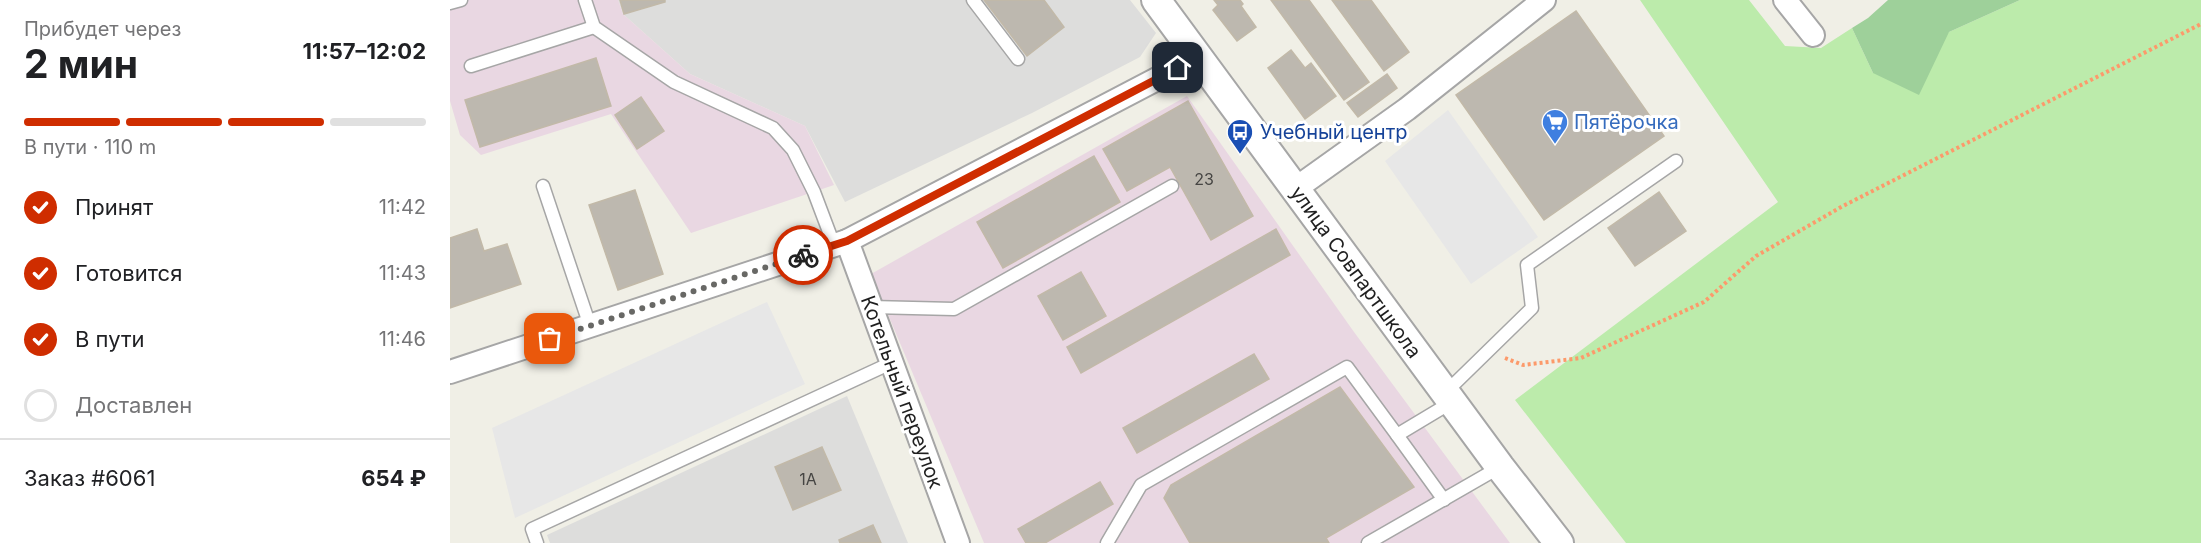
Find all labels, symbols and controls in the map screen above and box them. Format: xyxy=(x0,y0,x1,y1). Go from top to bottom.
text: Прибудет через xyxy=(24,17,181,41)
text: 11:57–12:02 xyxy=(302,38,426,64)
text: 2 мин xyxy=(24,40,138,87)
pin xyxy=(1152,42,1203,93)
icon: home xyxy=(1161,51,1194,84)
supermarket icon: Пятёрочка xyxy=(1540,107,1570,145)
place label: Пятёрочка xyxy=(1574,110,1679,134)
bus stop icon: Учебный центр xyxy=(1225,117,1255,155)
place label: Учебный центр xyxy=(1260,120,1408,144)
text: В пути · 110 m xyxy=(24,135,156,159)
house number: 23 xyxy=(1194,169,1214,189)
street label: улица Совпартшкола xyxy=(1286,181,1426,363)
icon: check xyxy=(24,191,57,224)
text: Принят xyxy=(75,194,153,220)
text: 11:42 xyxy=(379,195,426,219)
courier xyxy=(773,225,833,285)
icon: bike xyxy=(787,239,820,272)
icon: check xyxy=(24,257,57,290)
text: Готовится xyxy=(75,260,182,286)
text: 11:43 xyxy=(379,261,426,285)
street label: Котельный переулок xyxy=(856,292,948,492)
pin xyxy=(524,313,575,364)
icon: bag xyxy=(533,322,566,355)
icon: check xyxy=(24,323,57,356)
text: В пути xyxy=(75,326,144,352)
text: 11:46 xyxy=(379,327,426,351)
text: Доставлен xyxy=(75,392,192,418)
text: Заказ #6061 xyxy=(24,465,155,491)
text: 654 ₽ xyxy=(361,465,426,491)
house number: 1А xyxy=(799,469,817,489)

